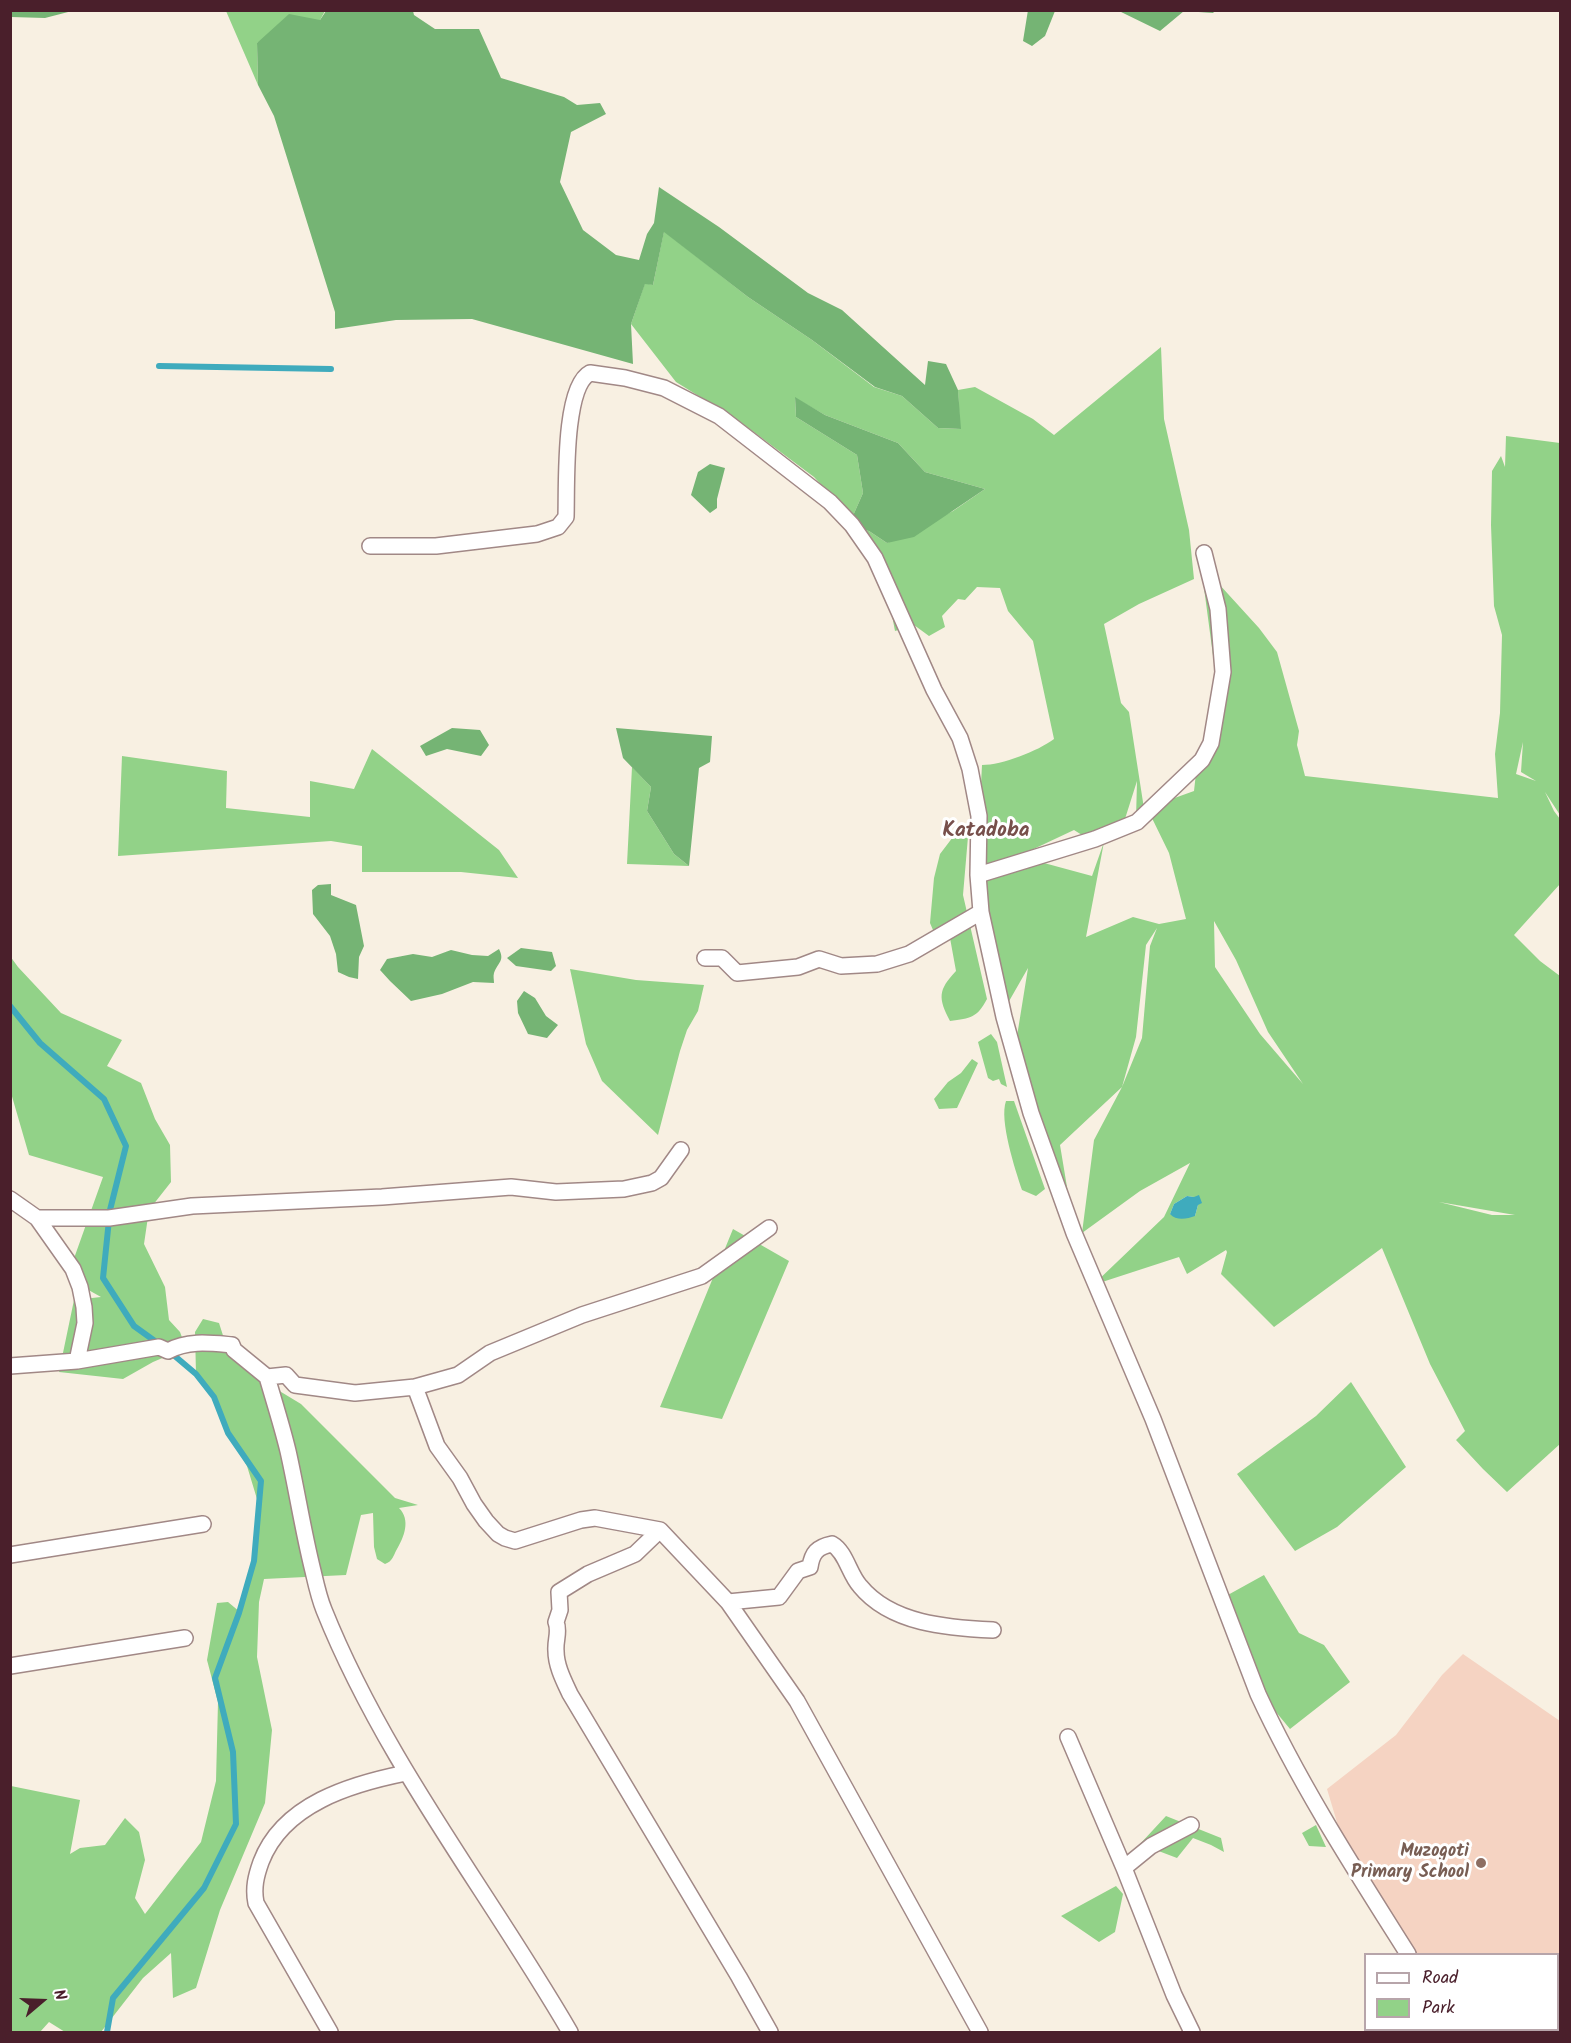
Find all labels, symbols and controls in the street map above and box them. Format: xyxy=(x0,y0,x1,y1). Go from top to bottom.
district label: Katadoba xyxy=(942,819,1030,845)
place label: Muzogoti Primary School xyxy=(1351,1842,1469,1884)
marker: Muzogoti Primary School xyxy=(1474,1856,1488,1870)
legend xyxy=(1364,1953,1559,2031)
text: Road xyxy=(1422,1964,1458,1993)
north arrow xyxy=(12,1971,72,2031)
text: N xyxy=(46,1986,73,2004)
text: Park xyxy=(1422,1994,1455,2023)

